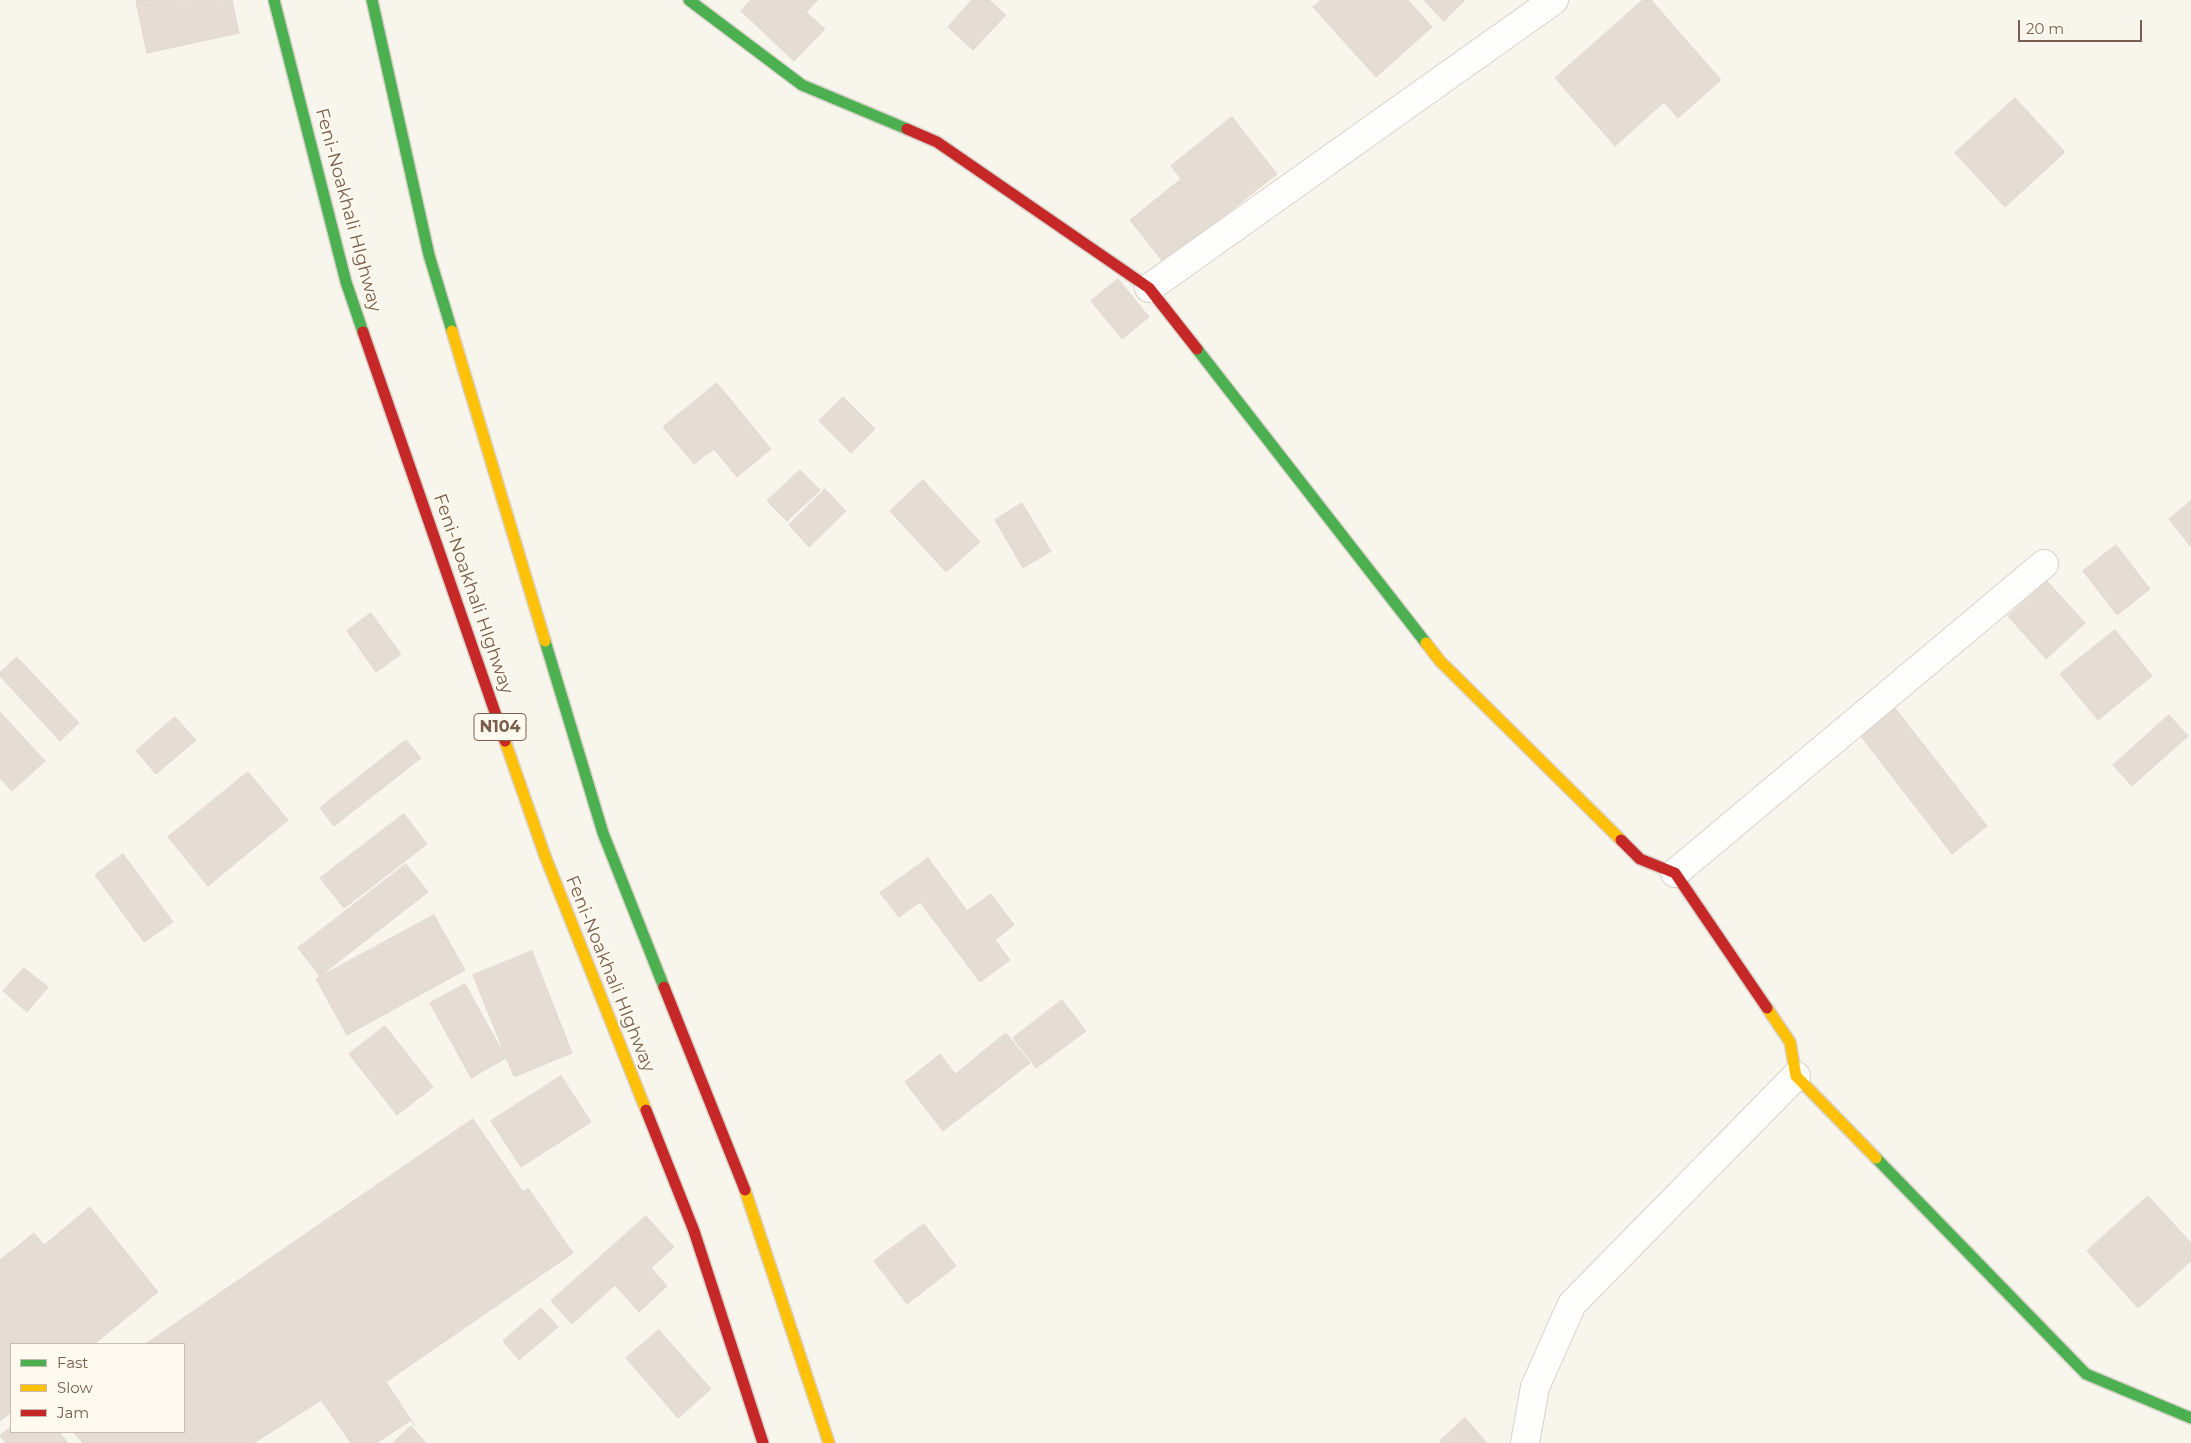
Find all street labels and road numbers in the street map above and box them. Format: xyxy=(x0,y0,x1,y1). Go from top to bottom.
street label: Feni-Noakhali HIghway xyxy=(310,106,386,314)
street label: Feni-Noakhali HIghway xyxy=(429,491,517,697)
road number: N104 xyxy=(474,714,526,740)
street label: Feni-Noakhali HIghway xyxy=(561,873,659,1075)

